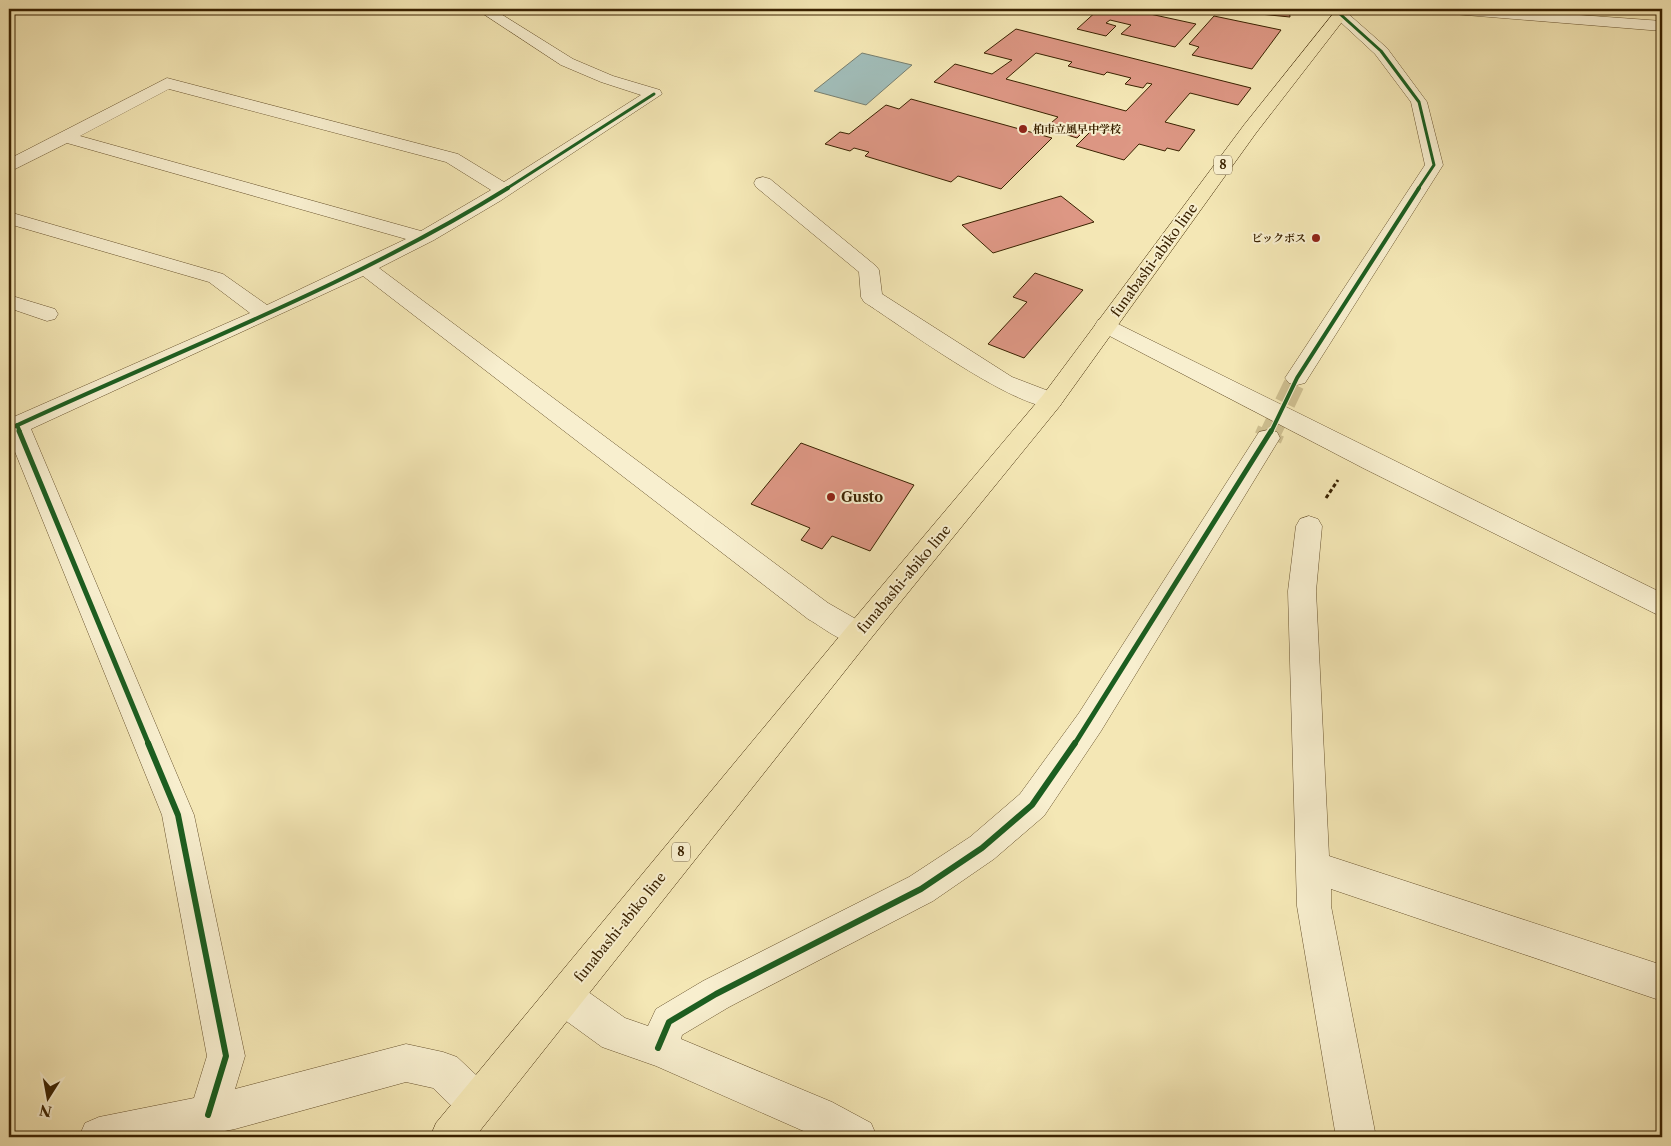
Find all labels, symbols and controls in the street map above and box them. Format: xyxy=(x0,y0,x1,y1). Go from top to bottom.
place label: 柏市立風早中学校 xyxy=(1033,122,1121,136)
marker: 柏市立風早中学校 xyxy=(1017,123,1029,135)
road number: 8 xyxy=(1214,156,1232,174)
street label: funabashi-abiko line xyxy=(1107,200,1201,320)
place label: ビックボス xyxy=(1251,231,1306,245)
marker: ビックボス xyxy=(1310,232,1322,244)
place label: Gusto xyxy=(841,488,883,506)
marker: Gusto xyxy=(825,491,837,503)
street label: funabashi-abiko line xyxy=(853,521,955,637)
road number: 8 xyxy=(672,842,690,862)
street label: funabashi-abiko line xyxy=(570,868,670,986)
north arrow xyxy=(22,1074,72,1124)
text: N xyxy=(38,1101,53,1121)

